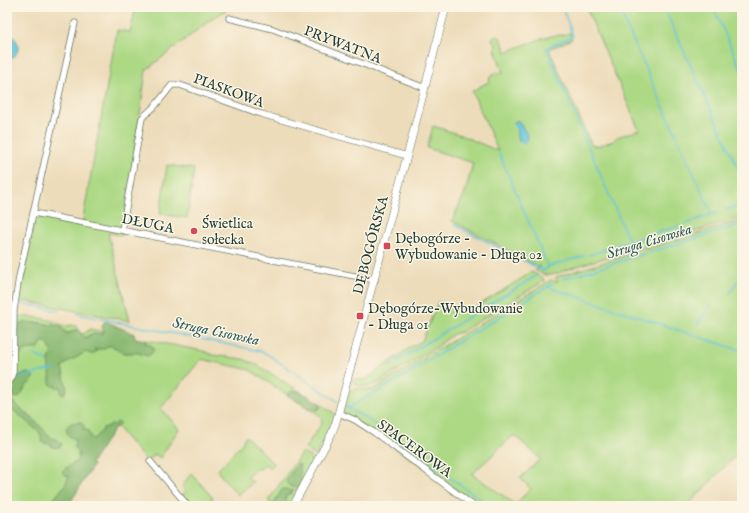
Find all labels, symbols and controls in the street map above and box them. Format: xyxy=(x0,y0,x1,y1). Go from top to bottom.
street label: PRYWATNA xyxy=(301,22,384,68)
street label: PIASKOWA xyxy=(191,70,267,112)
street label: DĘBOGÓRSKA xyxy=(348,193,393,297)
street label: DŁUGA xyxy=(120,210,176,238)
place label: Świetlica sołecka xyxy=(202,214,254,249)
water label: Struga Cisowska xyxy=(604,219,695,264)
marker: Świetlica sołecka xyxy=(189,226,199,236)
place label: Dębogórze - Wybudowanie - Długa 02 xyxy=(395,230,543,264)
marker: Dębogórze - Wybudowanie - Długa 02 xyxy=(382,241,392,251)
place label: Dębogórze-Wybudowanie - Długa 01 xyxy=(368,300,523,334)
marker: Dębogórze-Wybudowanie - Długa 01 xyxy=(355,311,365,321)
water label: Struga Cisowska xyxy=(170,313,261,351)
street label: SPACEROWA xyxy=(374,416,456,482)

